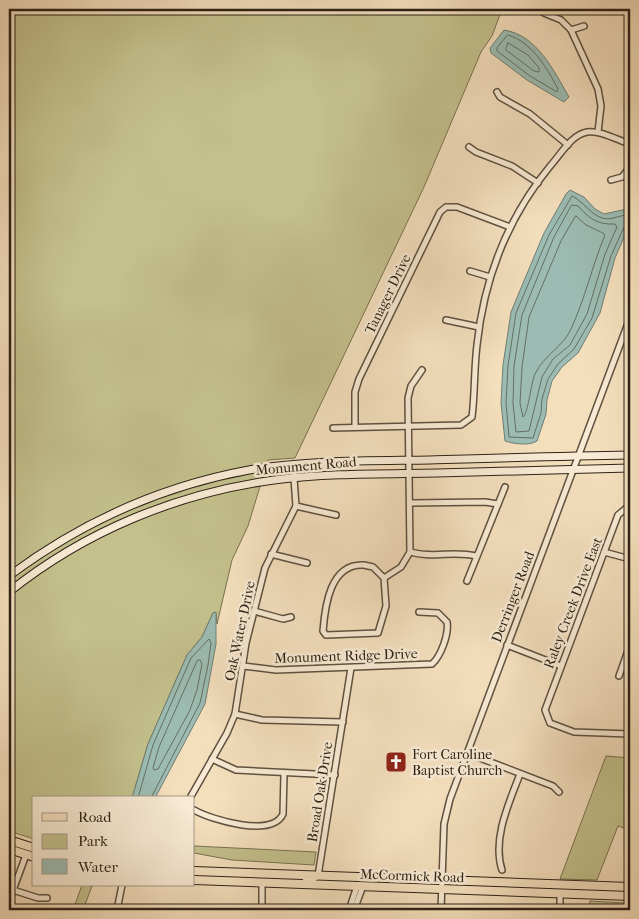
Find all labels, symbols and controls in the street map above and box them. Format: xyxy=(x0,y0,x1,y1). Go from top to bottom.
street label: Tanager Drive xyxy=(361,251,415,337)
street label: Monument Road xyxy=(255,453,358,479)
street label: Raley Creek Drive East xyxy=(540,535,606,671)
street label: Derringer Road xyxy=(488,549,538,645)
street label: Oak Water Drive xyxy=(221,579,259,683)
street label: Monument Ridge Drive xyxy=(274,645,418,667)
street label: Broad Oak Drive xyxy=(304,741,336,843)
place label: Fort Caroline Baptist Church xyxy=(412,746,503,779)
church icon: Fort Caroline Baptist Church xyxy=(384,750,408,774)
legend xyxy=(32,796,195,886)
text: Road xyxy=(78,808,112,826)
text: Park xyxy=(78,832,108,850)
text: Water xyxy=(77,858,118,876)
street label: McCormick Road xyxy=(360,866,465,886)

